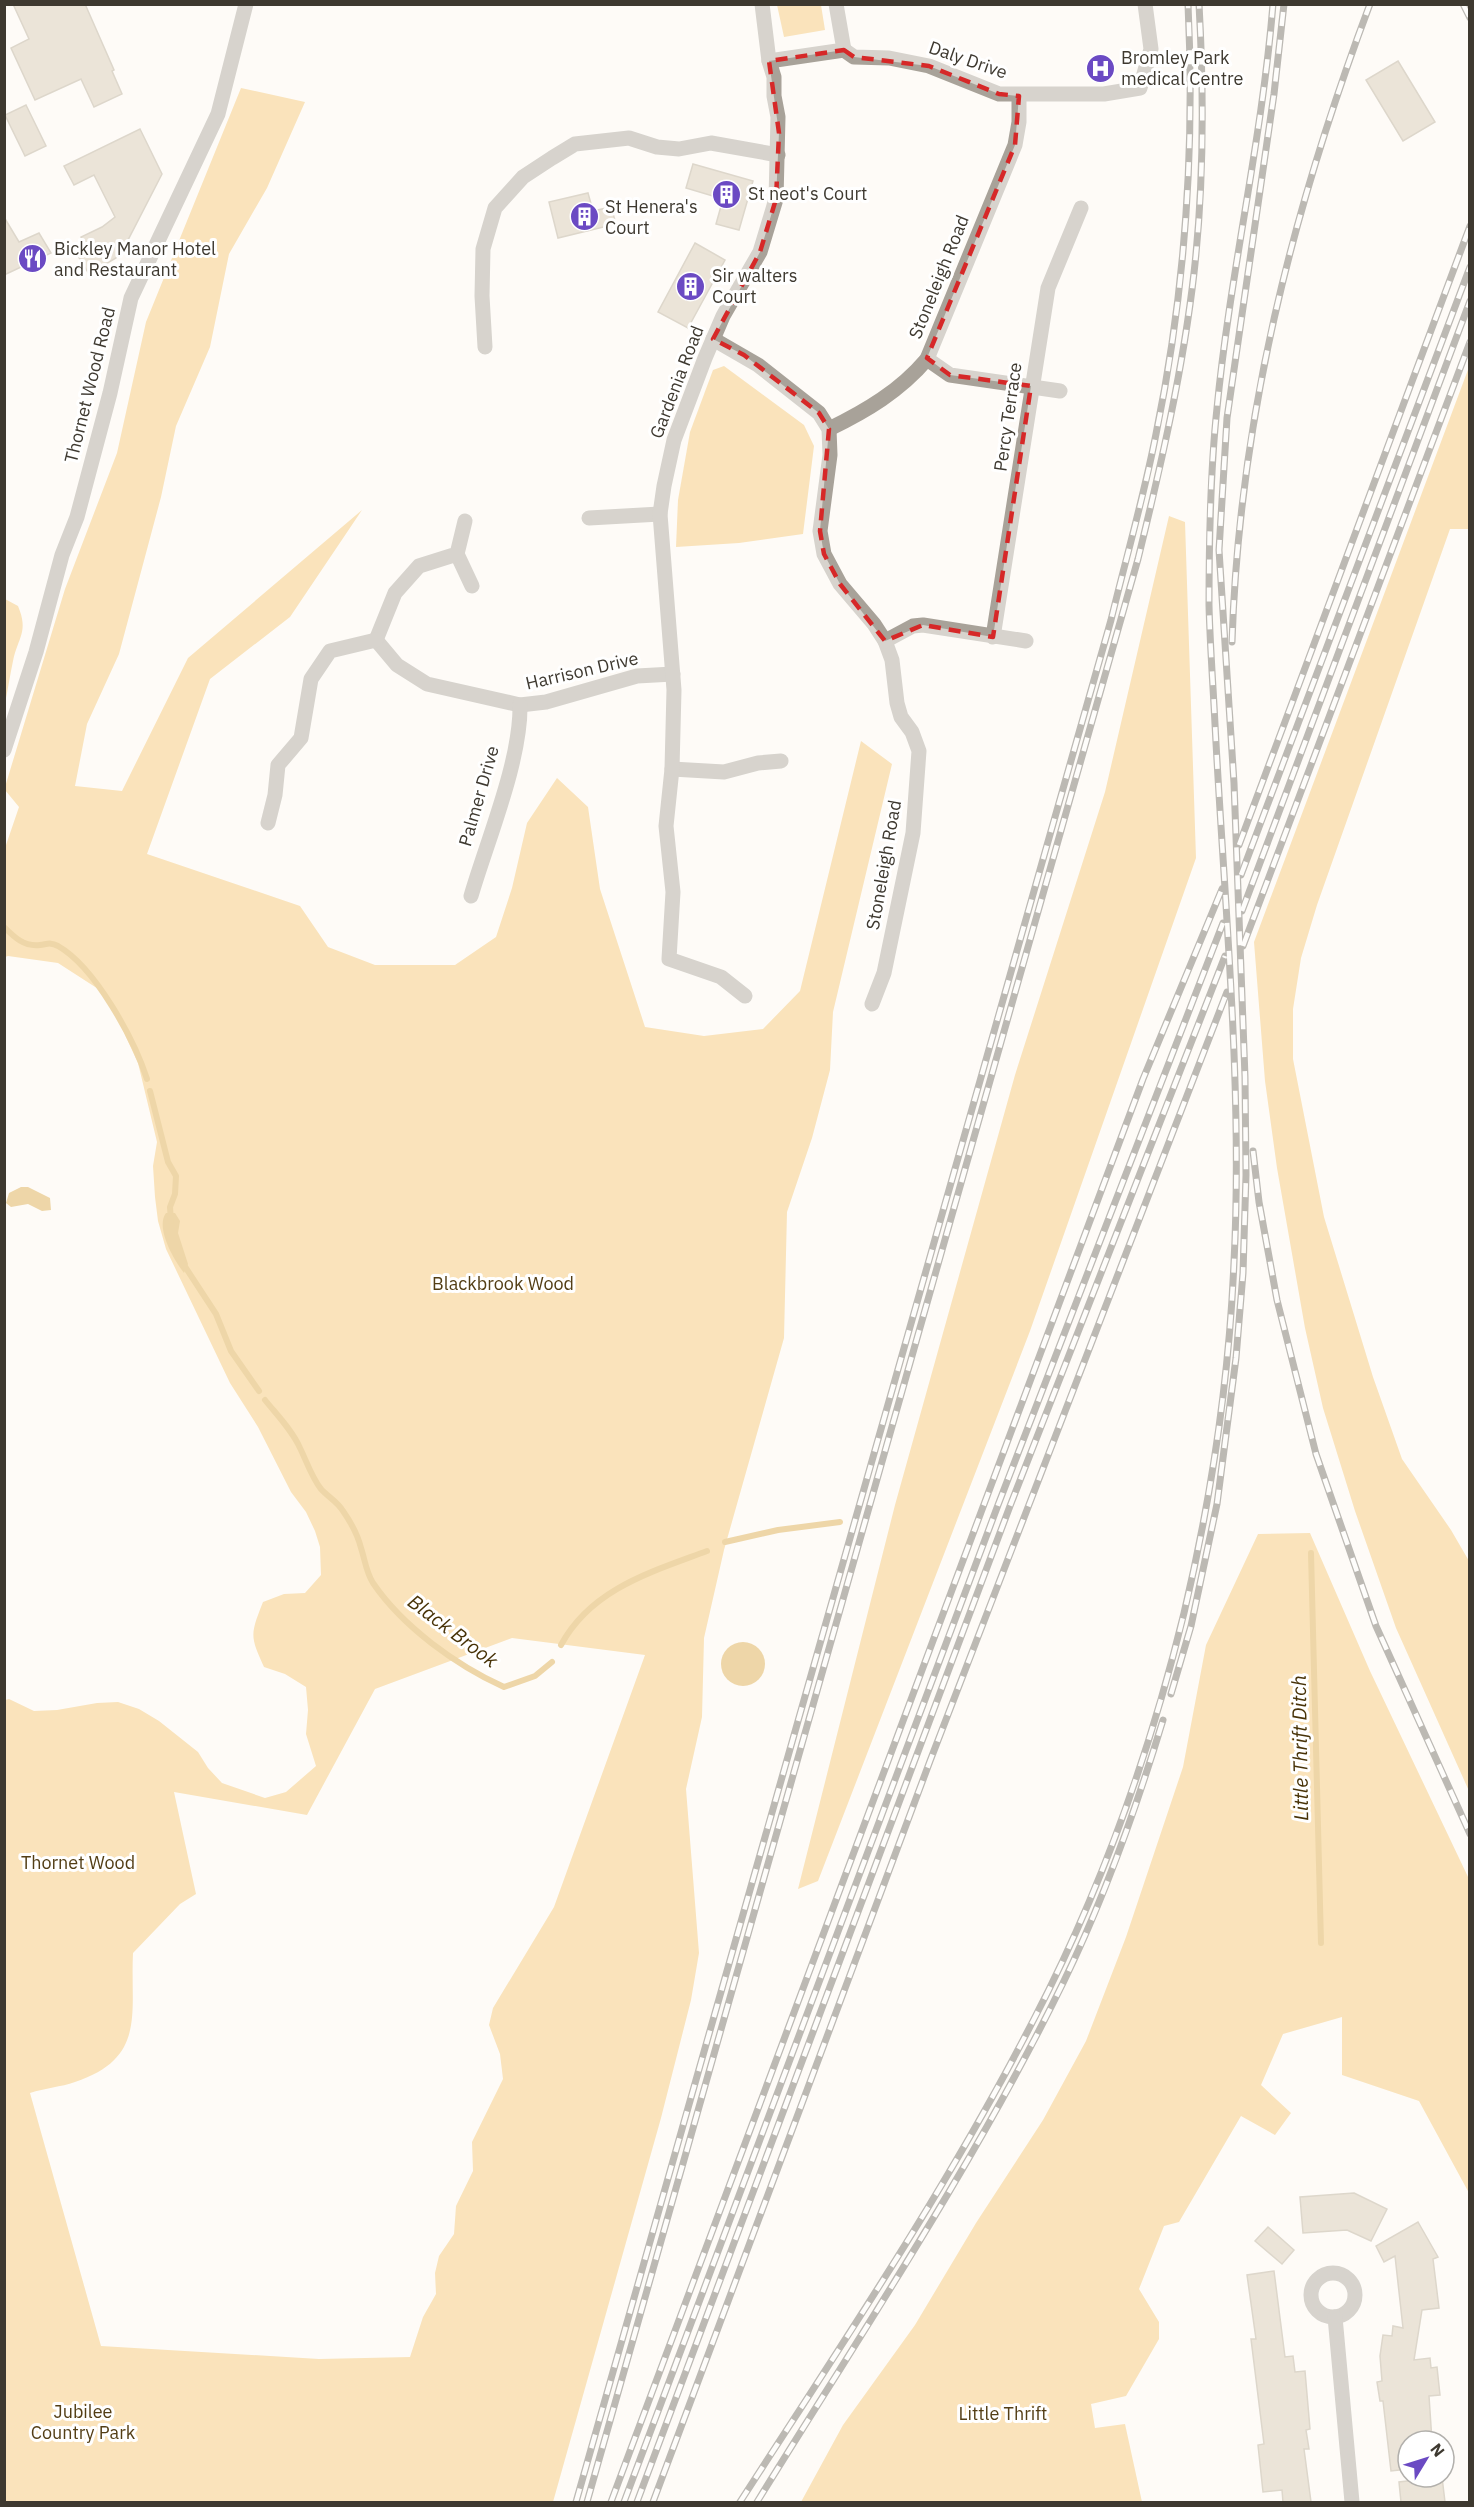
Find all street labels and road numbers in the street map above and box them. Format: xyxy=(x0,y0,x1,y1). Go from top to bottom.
street label: Daly Drive xyxy=(926,35,1011,84)
street label: Stoneleigh Road xyxy=(903,212,974,342)
street label: Thornet Wood Road xyxy=(59,305,120,465)
street label: Gardenia Road xyxy=(644,322,709,441)
street label: Percy Terrace xyxy=(988,361,1027,473)
street label: Harrison Drive xyxy=(523,646,641,695)
street label: Palmer Drive xyxy=(453,743,504,849)
street label: Stoneleigh Road xyxy=(861,798,906,932)

